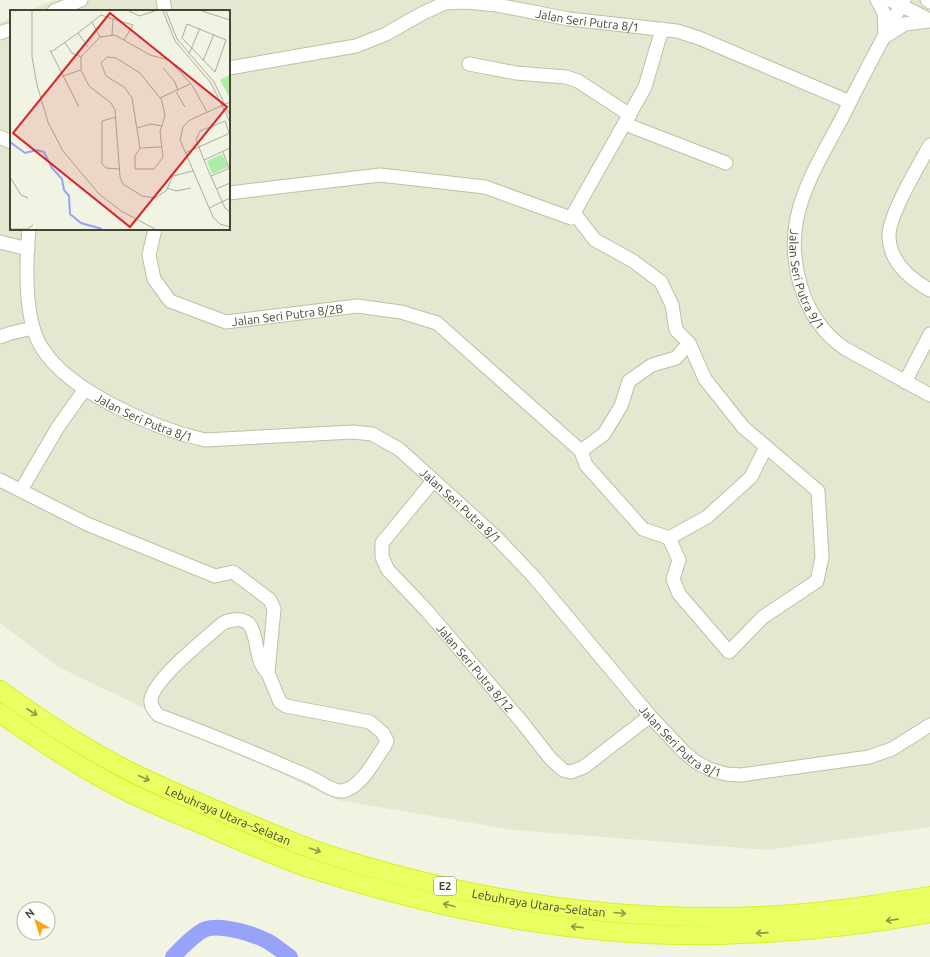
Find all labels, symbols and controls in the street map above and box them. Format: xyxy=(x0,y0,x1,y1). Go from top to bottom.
street label: Jalan Seri Putra 8/1 xyxy=(535,6,640,33)
inset map xyxy=(10,10,230,230)
street label: Jalan Seri Putra 9/1 xyxy=(788,229,827,332)
street label: Jalan Seri Putra 8/2B xyxy=(231,301,344,328)
street label: Jalan Seri Putra 8/1 xyxy=(93,390,194,443)
street label: Jalan Seri Putra 8/1 xyxy=(418,465,504,545)
street label: Jalan Seri Putra 8/12 xyxy=(435,621,517,714)
street label: Jalan Seri Putra 8/1 xyxy=(637,703,723,779)
one-way arrow xyxy=(26,709,38,717)
one-way arrow xyxy=(138,775,150,782)
street label: Lebuhraya Utara–Selatan xyxy=(164,783,293,847)
one-way arrow xyxy=(309,847,322,854)
road number: E2 xyxy=(434,877,456,895)
street label: Lebuhraya Utara–Selatan xyxy=(471,886,606,918)
north arrow xyxy=(16,901,56,941)
one-way arrow xyxy=(442,901,455,909)
text: N xyxy=(23,906,37,920)
one-way arrow xyxy=(613,910,626,917)
one-way arrow xyxy=(885,916,898,924)
one-way arrow xyxy=(571,923,584,930)
one-way arrow xyxy=(756,930,769,937)

